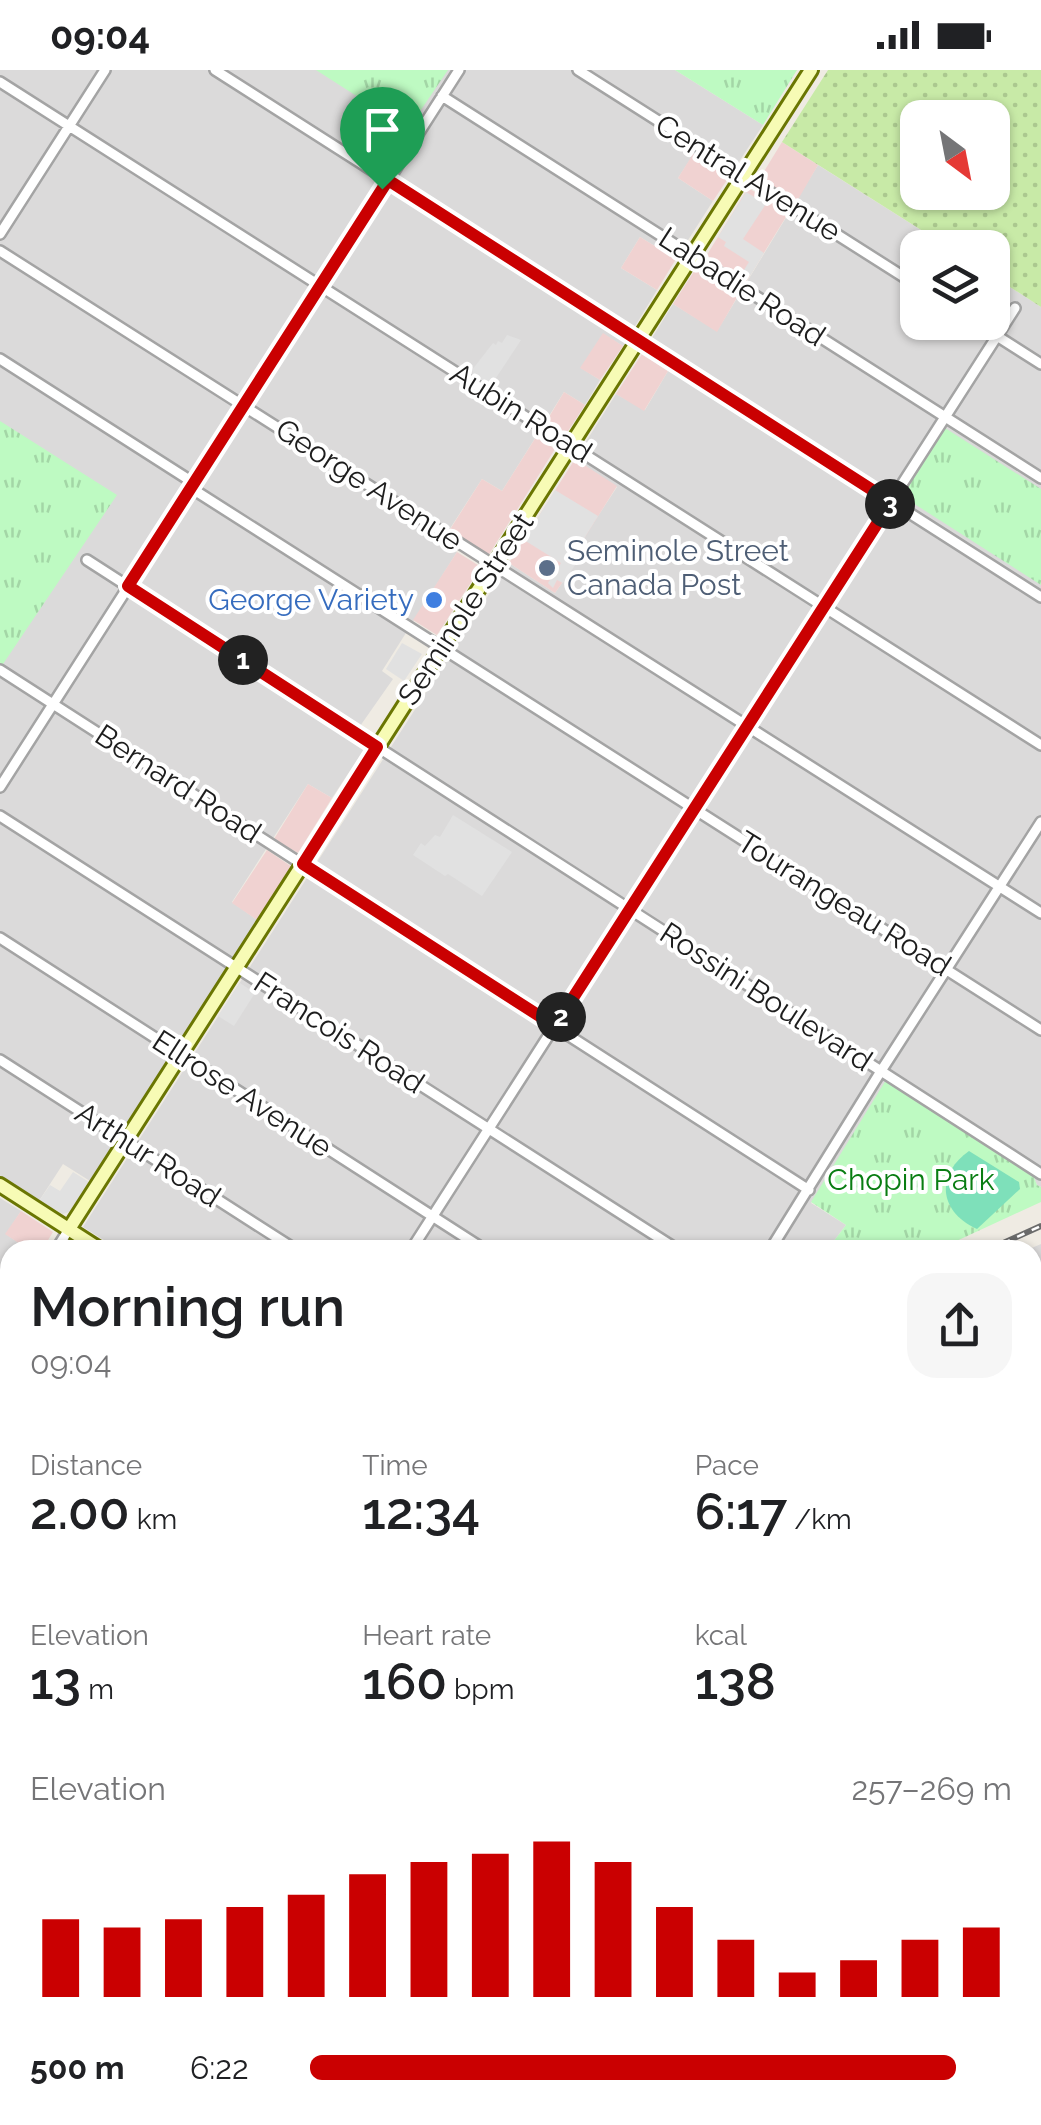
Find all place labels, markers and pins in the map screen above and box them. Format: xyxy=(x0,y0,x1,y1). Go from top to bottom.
pin xyxy=(340,87,425,190)
pin: 3 xyxy=(865,479,915,529)
place label: Seminole Street Canada Post xyxy=(567,533,789,602)
marker: Seminole Street Canada Post xyxy=(536,557,558,579)
place label: George Variety xyxy=(208,582,414,617)
marker: George Variety xyxy=(423,589,445,611)
pin: 1 xyxy=(218,635,268,685)
pin: 2 xyxy=(536,992,586,1042)

